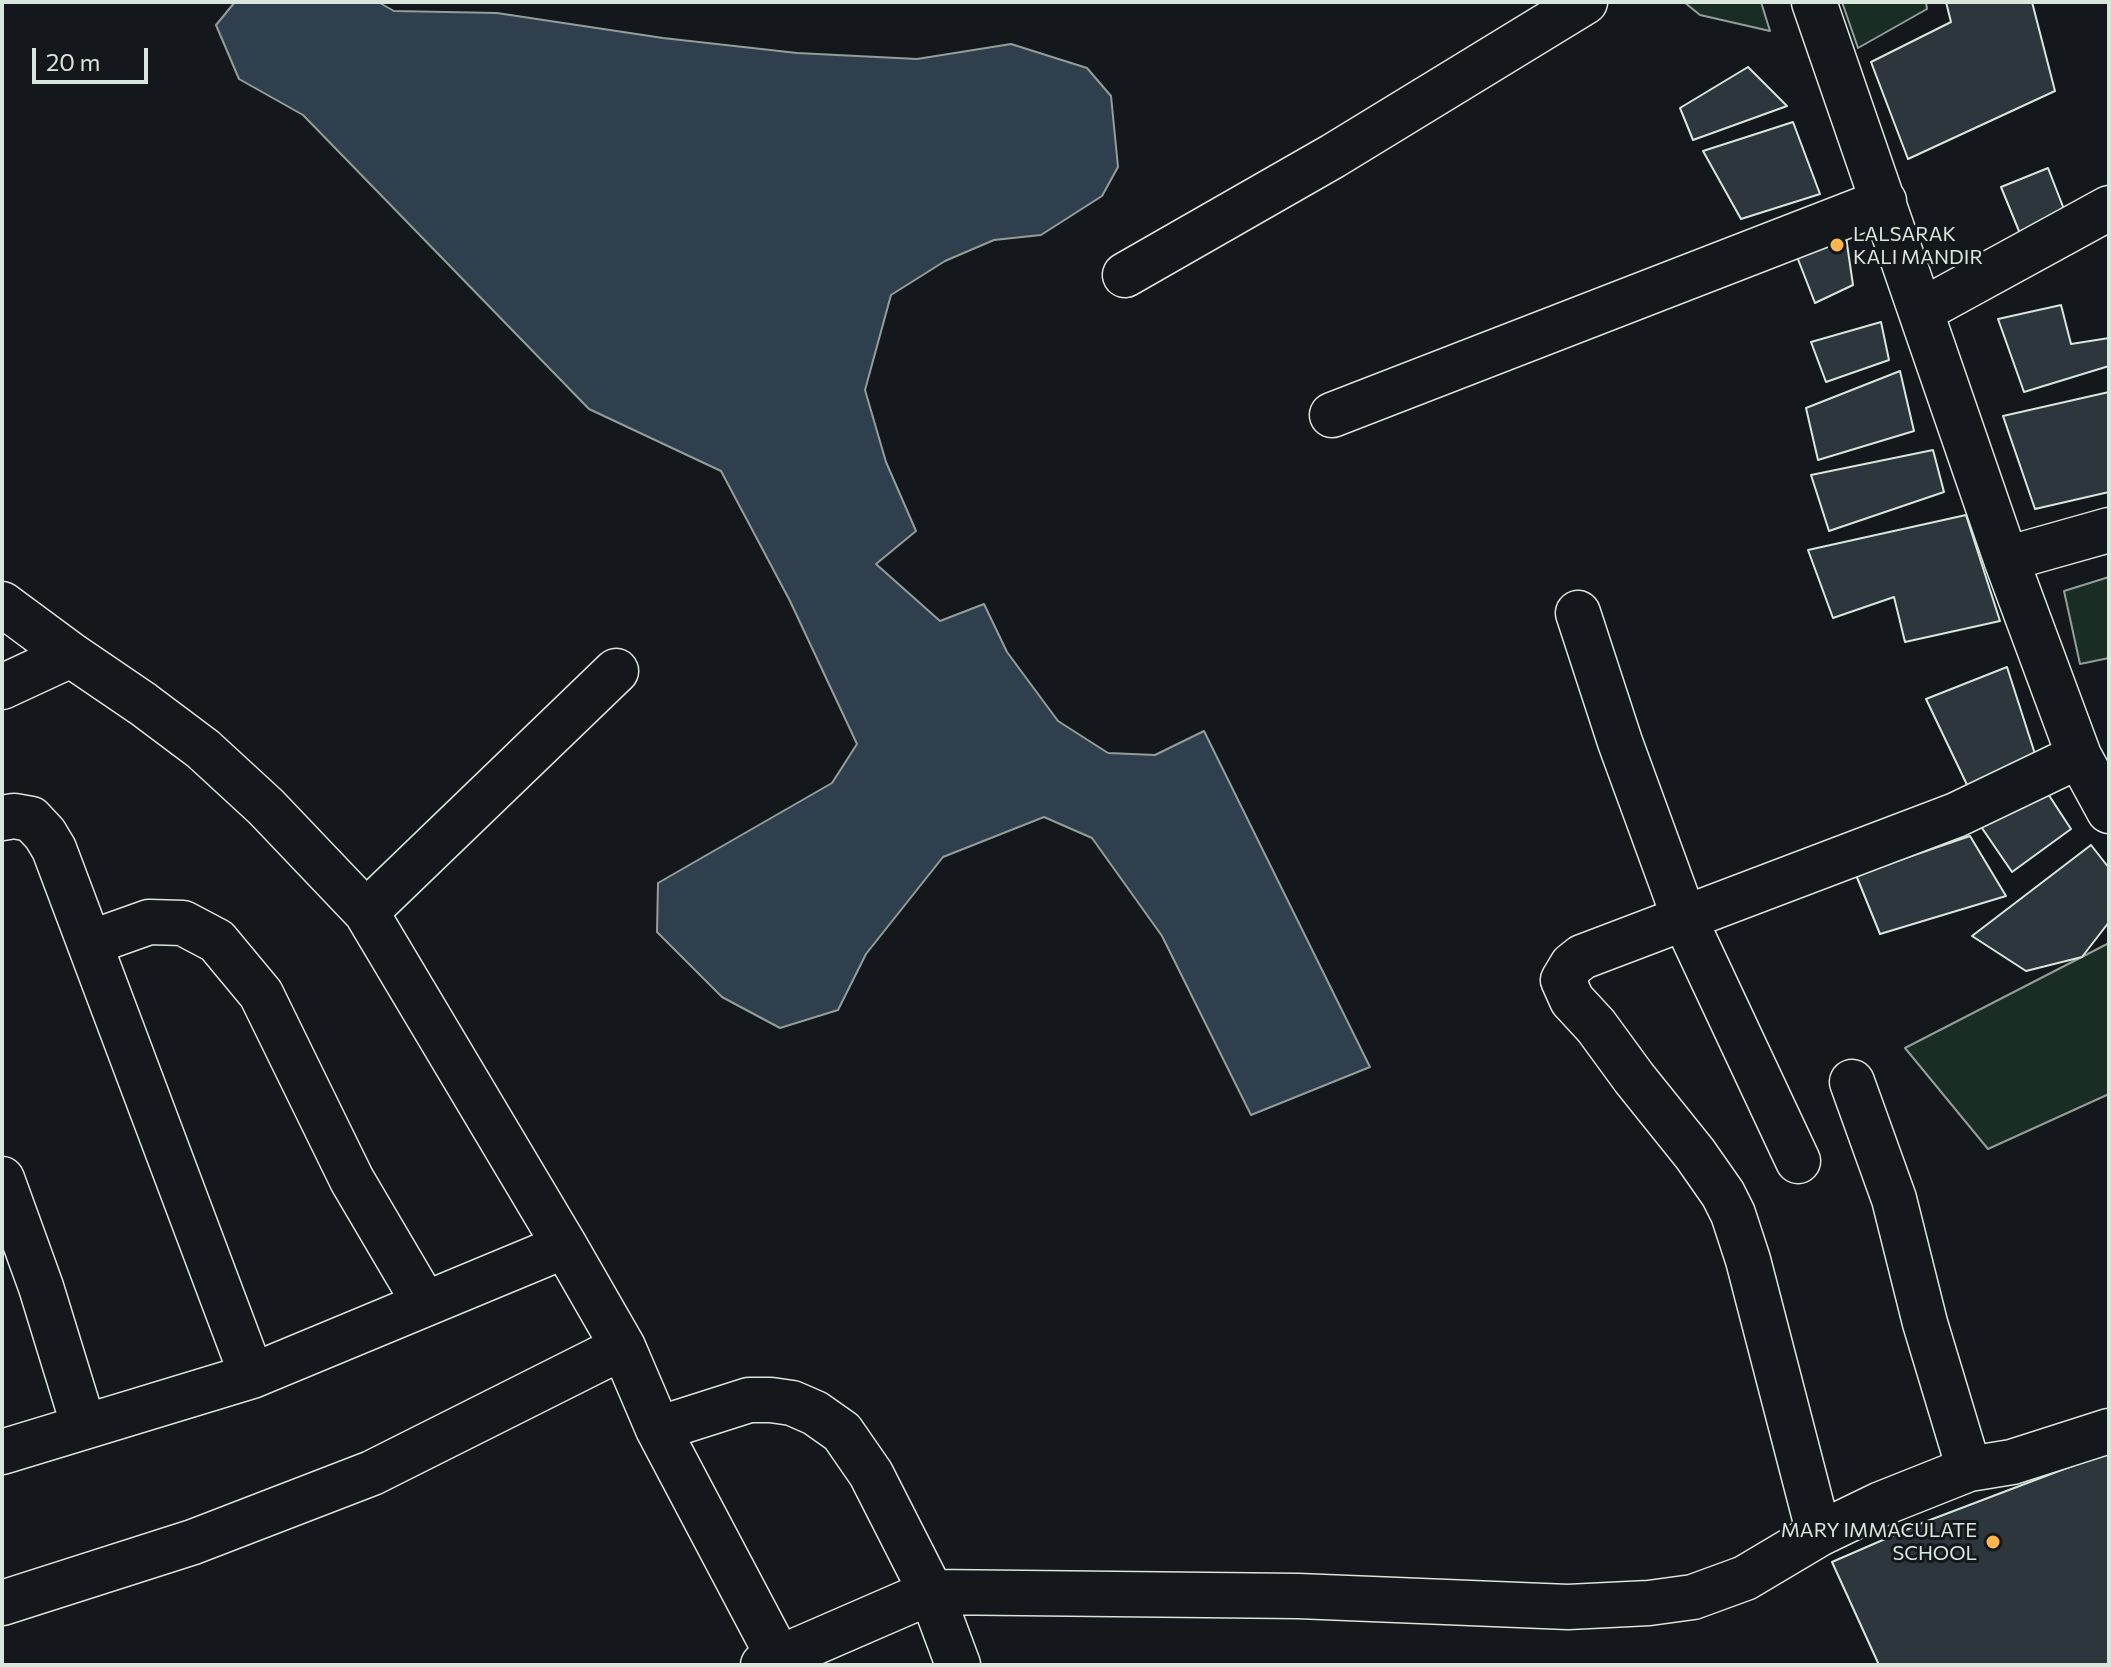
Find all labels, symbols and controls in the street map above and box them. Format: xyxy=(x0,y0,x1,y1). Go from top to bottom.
scale bar xyxy=(36,32,152,82)
text: 20 m xyxy=(46,47,100,76)
place label: LALSARAK KALI MANDIR xyxy=(1853,222,1983,269)
marker: LALSARAK KALI MANDIR xyxy=(1828,236,1846,254)
place label: MARY IMMACULATE SCHOOL xyxy=(1781,1518,1977,1565)
marker: MARY IMMACULATE SCHOOL xyxy=(1984,1533,2002,1551)

